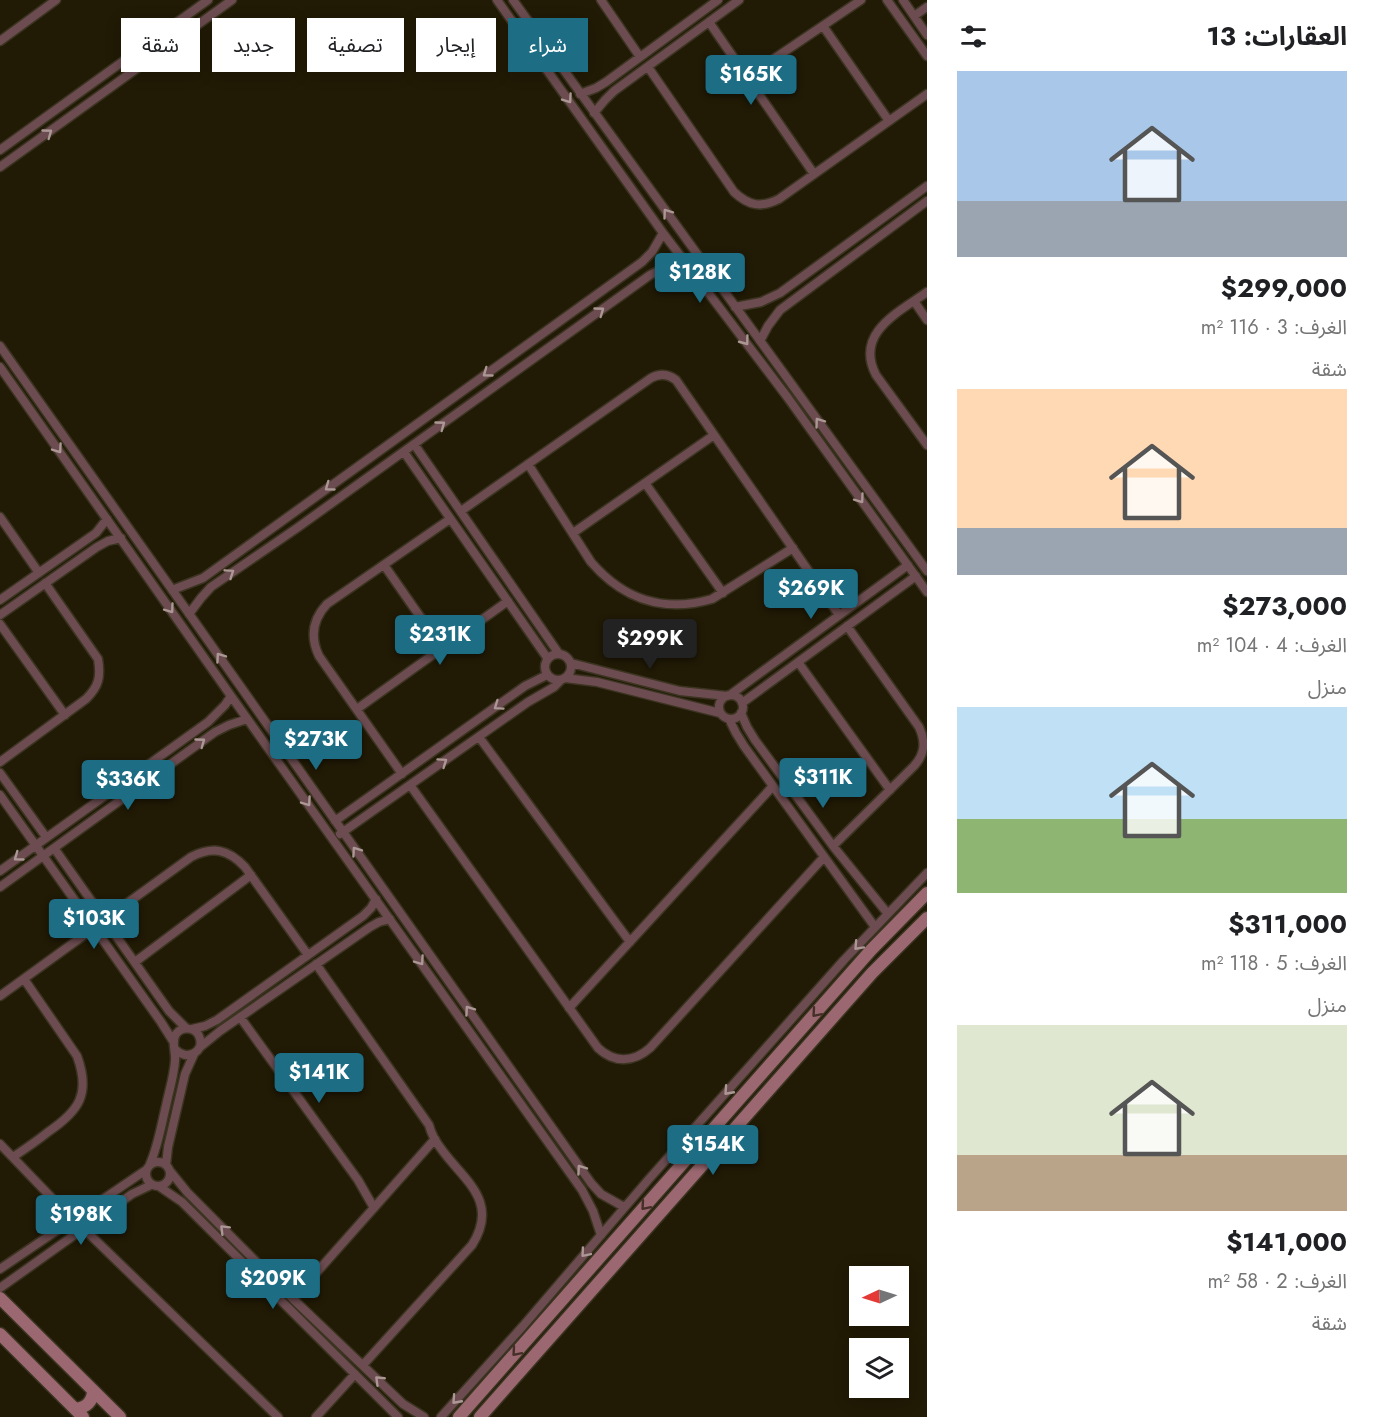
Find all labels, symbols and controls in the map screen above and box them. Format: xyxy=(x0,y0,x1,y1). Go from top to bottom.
text: العقارات: 13 xyxy=(1207,17,1347,55)
chip: شقة xyxy=(121,18,200,72)
chip: جديد xyxy=(212,18,295,72)
chip: تصفية xyxy=(307,18,404,72)
chip: إيجار xyxy=(416,18,496,72)
chip: شراء xyxy=(508,18,588,72)
icon: filters xyxy=(957,20,990,53)
pin: $165K xyxy=(709,55,793,106)
text: $165K xyxy=(720,60,782,89)
one-way arrow xyxy=(561,93,572,104)
icon: home xyxy=(1098,110,1206,218)
one-way arrow xyxy=(41,129,52,140)
one-way arrow xyxy=(663,209,674,220)
pin: $128K xyxy=(658,253,742,304)
text: $128K xyxy=(669,258,731,287)
text: $299,000 xyxy=(1221,269,1347,307)
one-way arrow xyxy=(593,307,604,318)
text: الغرف: 3 · 116 m² xyxy=(1201,313,1347,342)
one-way arrow xyxy=(737,335,748,346)
text: شقة xyxy=(1312,355,1347,384)
one-way arrow xyxy=(483,366,494,377)
one-way arrow xyxy=(815,417,826,428)
one-way arrow xyxy=(435,421,446,432)
icon: home xyxy=(1098,428,1206,536)
one-way arrow xyxy=(51,442,62,453)
one-way arrow xyxy=(325,480,336,491)
one-way arrow xyxy=(853,492,864,503)
pin: $269K xyxy=(769,569,853,620)
one-way arrow xyxy=(224,570,235,581)
text: $269K xyxy=(778,574,844,603)
text: $273,000 xyxy=(1222,587,1347,625)
one-way arrow xyxy=(163,602,174,613)
pin: $231K xyxy=(398,615,482,666)
pin: $299K xyxy=(608,619,692,670)
text: $231K xyxy=(409,620,471,649)
text: $299K xyxy=(617,624,683,653)
text: الغرف: 4 · 104 m² xyxy=(1197,631,1347,660)
one-way arrow xyxy=(216,653,227,664)
text: منزل xyxy=(1308,673,1347,702)
one-way arrow xyxy=(493,699,504,710)
pin: $273K xyxy=(274,720,358,771)
text: $273K xyxy=(284,725,348,754)
one-way arrow xyxy=(194,739,205,750)
icon: home xyxy=(1098,746,1206,854)
pin: $311K xyxy=(781,758,865,809)
one-way arrow xyxy=(436,759,447,770)
pin: $336K xyxy=(86,760,170,811)
text: $311K xyxy=(793,763,853,792)
text: $336K xyxy=(96,765,160,794)
one-way arrow xyxy=(300,795,311,806)
one-way arrow xyxy=(352,846,363,857)
one-way arrow xyxy=(14,850,25,861)
pin: $103K xyxy=(52,899,136,950)
text: $103K xyxy=(63,904,125,933)
text: $311,000 xyxy=(1228,905,1347,943)
one-way arrow xyxy=(854,938,865,949)
text: الغرف: 5 · 118 m² xyxy=(1201,949,1347,978)
one-way arrow xyxy=(413,954,424,965)
text: منزل xyxy=(1308,991,1347,1020)
one-way arrow xyxy=(465,1006,476,1017)
one-way arrow xyxy=(812,1006,823,1017)
pin: $141K xyxy=(277,1053,361,1104)
text: $141K xyxy=(289,1058,349,1087)
icon: home xyxy=(1098,1064,1206,1172)
one-way arrow xyxy=(724,1084,735,1095)
pin: $154K xyxy=(671,1125,755,1176)
text: $154K xyxy=(681,1130,745,1159)
one-way arrow xyxy=(577,1165,588,1176)
pin: $198K xyxy=(39,1195,123,1246)
one-way arrow xyxy=(641,1199,652,1210)
text: $198K xyxy=(50,1200,112,1229)
text: $141,000 xyxy=(1226,1223,1347,1261)
one-way arrow xyxy=(221,1226,232,1237)
one-way arrow xyxy=(581,1246,592,1257)
pin: $209K xyxy=(231,1259,315,1310)
text: $209K xyxy=(240,1264,306,1293)
north arrow xyxy=(849,1266,909,1326)
map controls xyxy=(849,1266,909,1398)
text: الغرف: 2 · 58 m² xyxy=(1208,1267,1347,1296)
text: شقة xyxy=(1312,1309,1347,1338)
button: layers xyxy=(849,1338,909,1398)
one-way arrow xyxy=(512,1345,523,1356)
one-way arrow xyxy=(375,1377,386,1388)
one-way arrow xyxy=(452,1393,463,1404)

